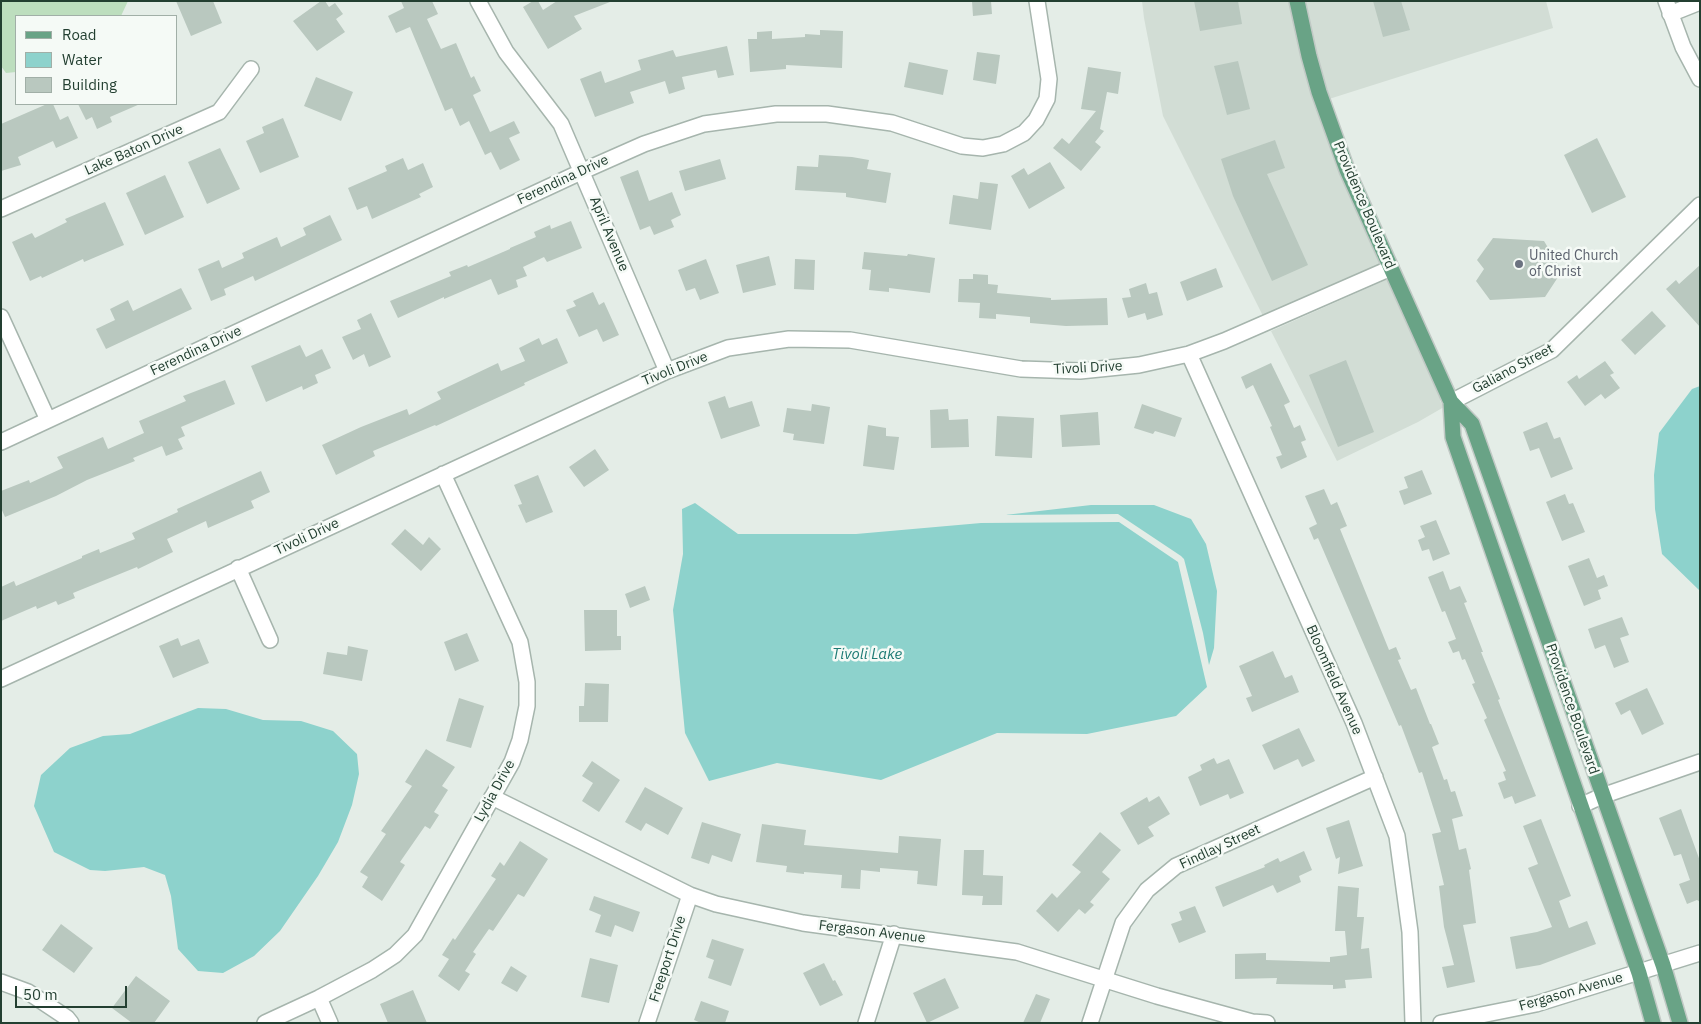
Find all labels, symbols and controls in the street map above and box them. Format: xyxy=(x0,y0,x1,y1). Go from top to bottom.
legend xyxy=(15,15,178,105)
text: Road xyxy=(62,25,97,44)
text: Water xyxy=(62,50,102,69)
text: Building xyxy=(62,75,117,94)
street label: Lake Baton Drive xyxy=(82,121,186,179)
street label: Providence Boulevard xyxy=(1330,139,1398,271)
street label: Ferendina Drive xyxy=(515,152,611,208)
street label: April Avenue xyxy=(586,194,632,274)
place label: United Church of Christ xyxy=(1529,248,1619,280)
marker: United Church of Christ xyxy=(1513,258,1525,270)
street label: Ferendina Drive xyxy=(148,323,244,379)
street label: Galiano Street xyxy=(1470,341,1556,397)
street label: Tivoli Drive xyxy=(640,348,710,390)
street label: Tivoli Drive xyxy=(1053,358,1123,378)
street label: Tivoli Drive xyxy=(272,515,342,559)
street label: Bloomfield Avenue xyxy=(1302,622,1366,738)
street label: Providence Boulevard xyxy=(1542,642,1602,776)
water label: Tivoli Lake xyxy=(832,646,902,664)
street label: Lydia Drive xyxy=(471,757,519,825)
street label: Findlay Street xyxy=(1177,821,1263,873)
street label: Freeport Drive xyxy=(646,914,690,1004)
street label: Fergason Avenue xyxy=(818,917,926,947)
street label: Fergason Avenue xyxy=(1517,969,1625,1015)
scale bar xyxy=(18,976,130,1008)
text: 50 m xyxy=(23,985,58,1004)

